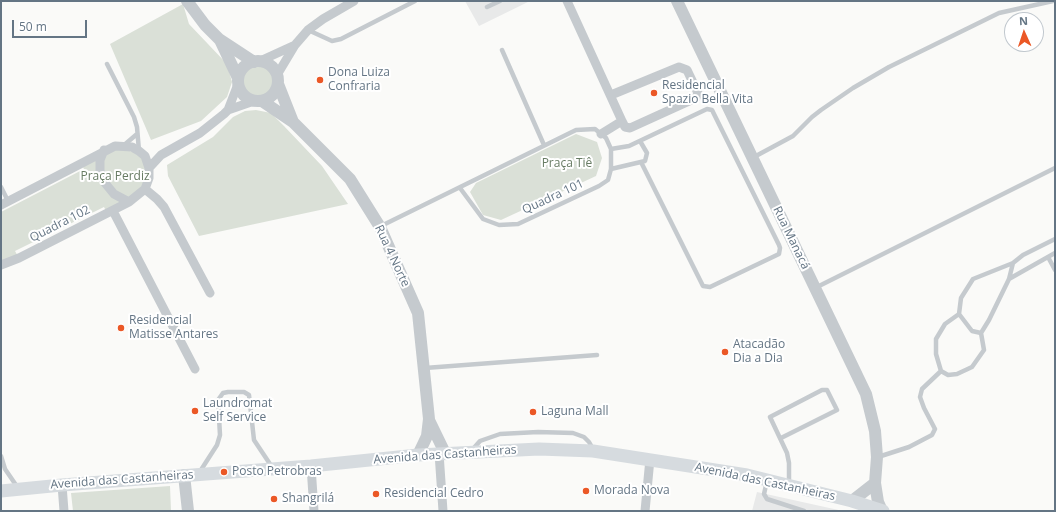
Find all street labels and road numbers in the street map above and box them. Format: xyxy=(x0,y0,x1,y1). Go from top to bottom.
street label: Quadra 101 xyxy=(520,177,586,217)
street label: Quadra 102 xyxy=(27,203,93,245)
street label: Rua Manacá xyxy=(770,204,812,272)
street label: Rua 4 Norte xyxy=(371,223,413,289)
street label: Avenida das Castanheiras xyxy=(373,443,517,467)
street label: Avenida das Castanheiras xyxy=(693,460,837,504)
street label: Avenida das Castanheiras xyxy=(50,468,194,492)

